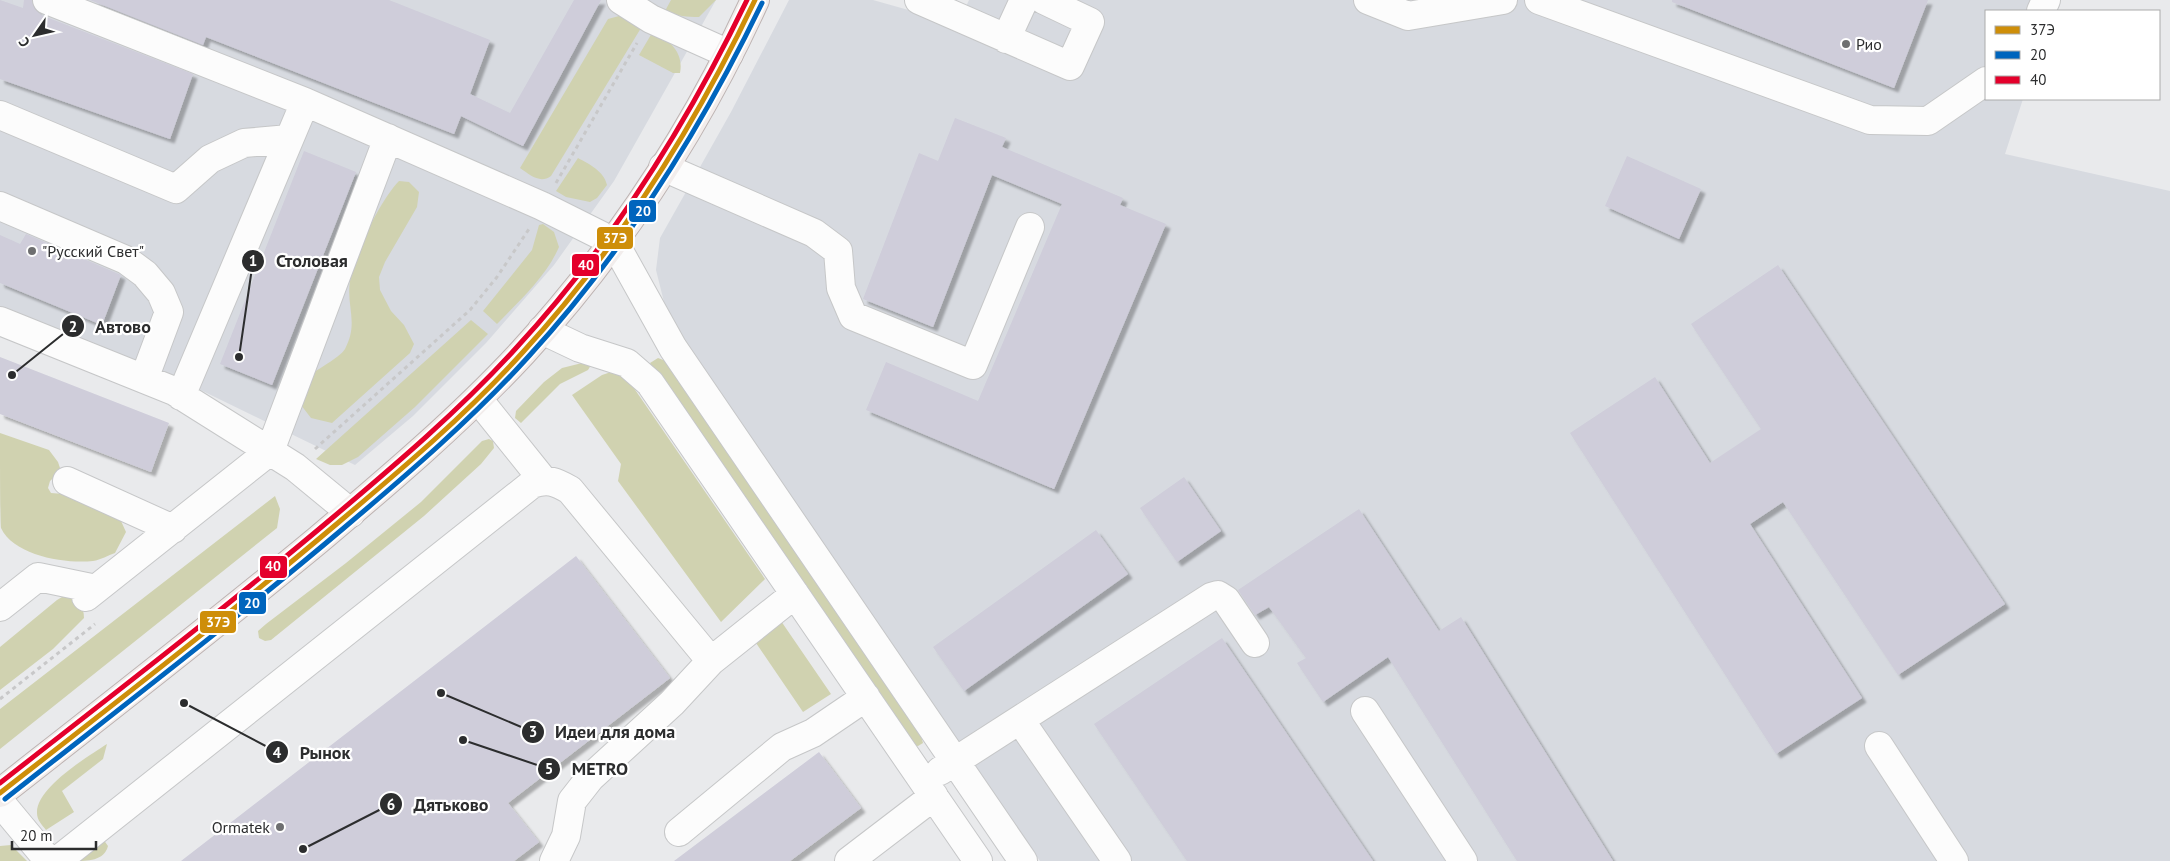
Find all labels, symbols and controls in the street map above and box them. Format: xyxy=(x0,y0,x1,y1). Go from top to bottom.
north arrow xyxy=(10,10,60,60)
legend xyxy=(1985,10,2160,100)
text: 37Э xyxy=(2030,20,2055,39)
text: С xyxy=(14,34,34,51)
place label: Рио xyxy=(1856,34,1882,54)
marker: Рио xyxy=(1840,38,1852,50)
text: 20 xyxy=(2030,45,2046,64)
text: 40 xyxy=(2030,70,2046,89)
line badge: 20 xyxy=(628,199,657,223)
text: 20 xyxy=(635,202,651,220)
line badge: 37Э xyxy=(596,226,634,250)
text: 37Э xyxy=(603,229,627,247)
place label: "Русский Свет" xyxy=(42,241,144,261)
marker: "Русский Свет" xyxy=(26,245,38,257)
callout: Столовая xyxy=(241,245,358,278)
text: Столовая xyxy=(276,249,348,272)
text: 1 xyxy=(249,251,257,270)
line badge: 40 xyxy=(571,253,600,277)
text: 40 xyxy=(578,256,594,274)
callout: Автово xyxy=(61,310,161,343)
text: Автово xyxy=(95,315,151,338)
text: 2 xyxy=(69,317,77,336)
line badge: 40 xyxy=(259,555,288,579)
text: 40 xyxy=(265,557,281,575)
line badge: 20 xyxy=(238,591,267,615)
text: 20 xyxy=(244,594,260,612)
line badge: 37Э xyxy=(199,610,237,634)
text: 37Э xyxy=(206,613,230,631)
callout: Идеи для дома xyxy=(520,715,685,748)
text: Идеи для дома xyxy=(555,720,675,743)
text: 3 xyxy=(529,722,537,741)
callout: Рынок xyxy=(265,736,360,769)
text: Рынок xyxy=(300,741,351,764)
text: 4 xyxy=(273,743,282,762)
callout: METRO xyxy=(536,753,638,786)
text: METRO xyxy=(572,757,628,780)
text: 5 xyxy=(545,759,553,778)
callout: Дятьково xyxy=(378,788,498,821)
text: Дятьково xyxy=(414,793,489,816)
text: 6 xyxy=(387,795,395,814)
place label: Ormatek xyxy=(212,817,270,837)
scale bar xyxy=(12,818,96,850)
marker: Ormatek xyxy=(274,821,286,833)
text: 20 m xyxy=(20,826,53,845)

